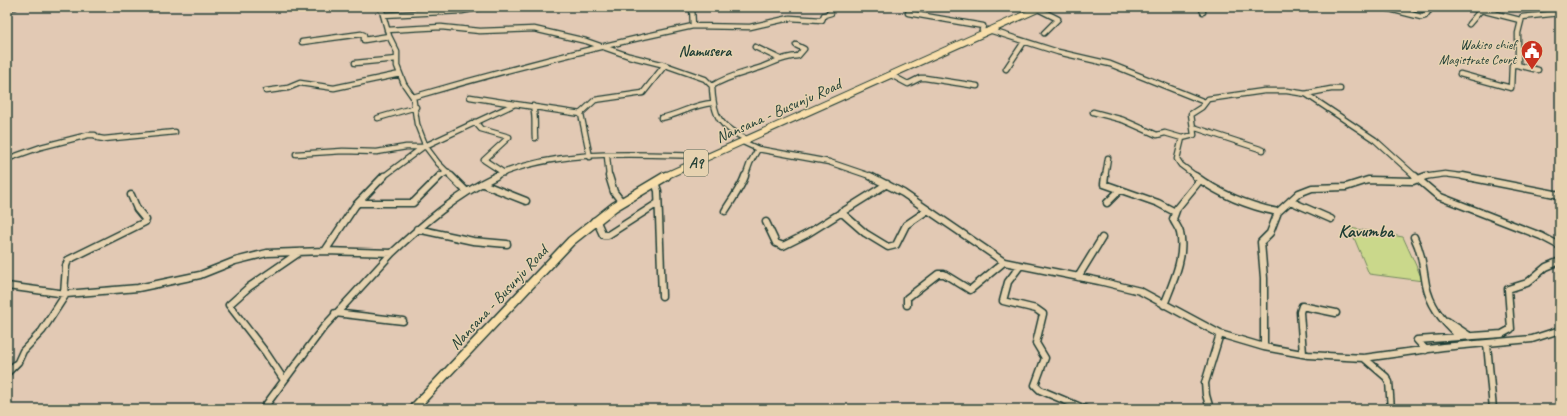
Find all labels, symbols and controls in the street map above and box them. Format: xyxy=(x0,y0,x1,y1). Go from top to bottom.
place label: Wakiso chief Magistrate Court xyxy=(1439,37,1519,68)
public building icon: Wakiso chief Magistrate Court xyxy=(1519,38,1545,71)
district label: Namusera xyxy=(679,42,733,61)
street label: Nansana - Busunju Road xyxy=(713,73,847,148)
road number: A9 xyxy=(684,150,708,176)
district label: Kavumba xyxy=(1338,220,1395,242)
street label: Nansana - Busunju Road xyxy=(445,240,554,354)

